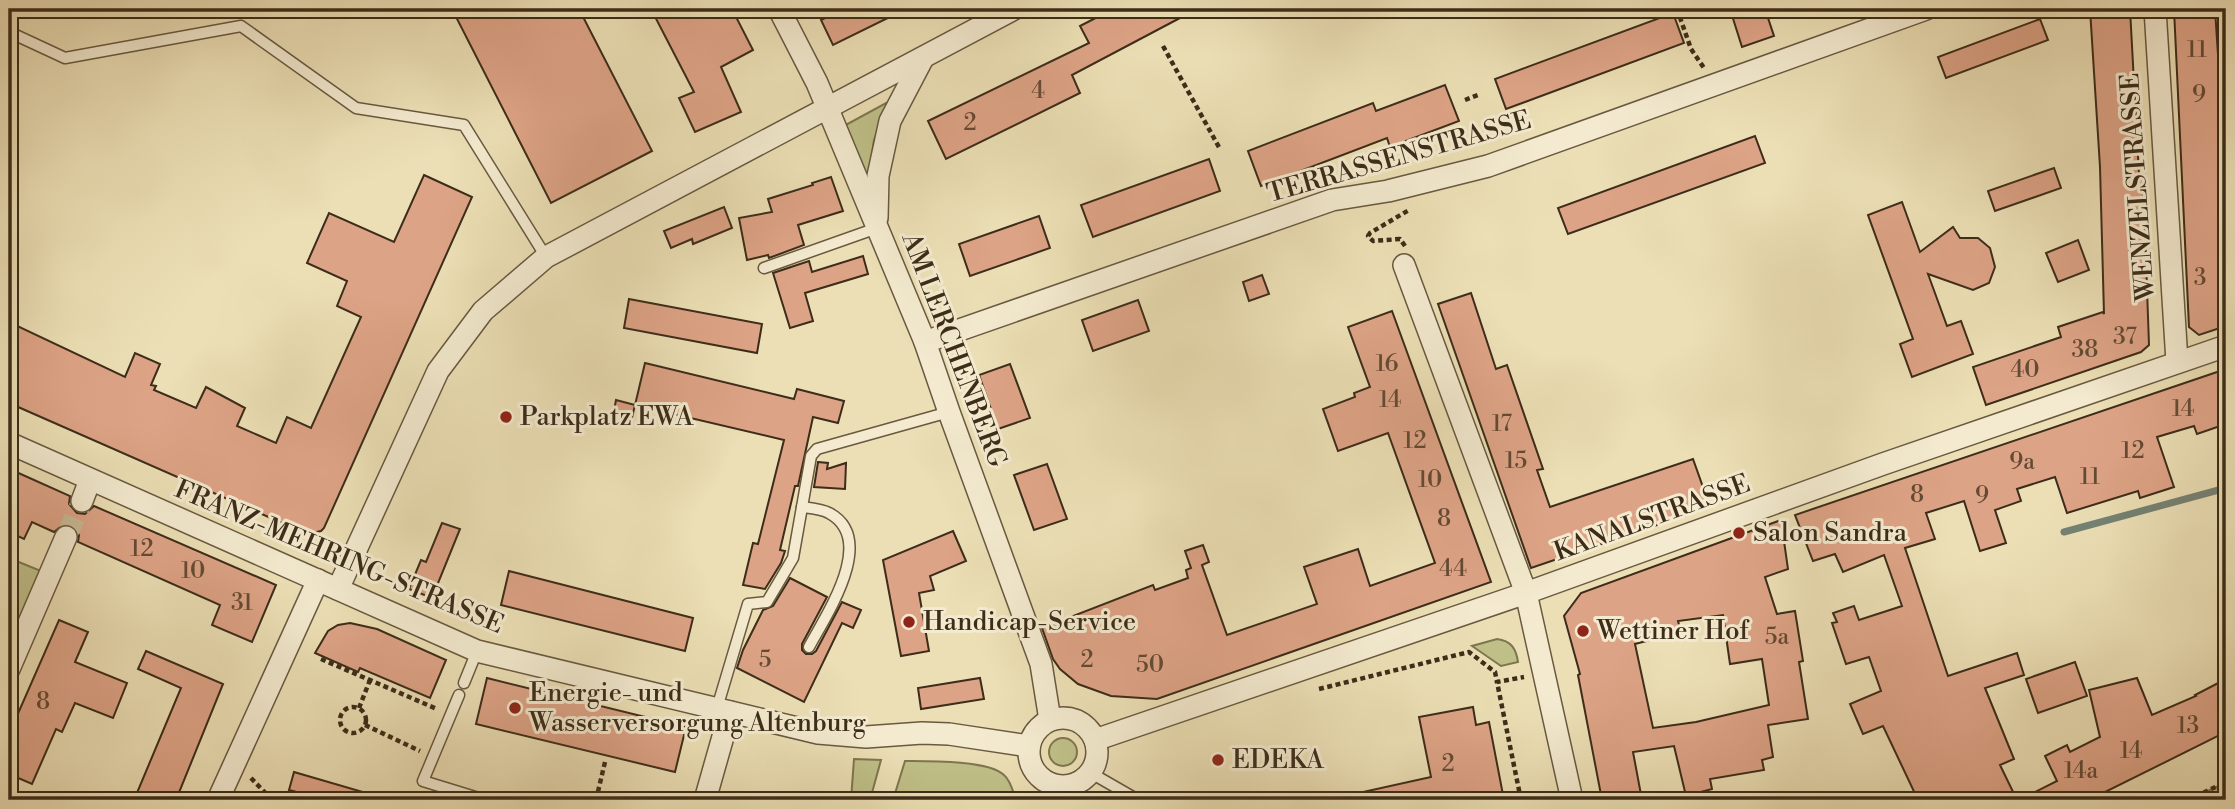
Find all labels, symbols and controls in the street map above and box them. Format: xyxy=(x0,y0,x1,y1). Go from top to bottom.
house number: 11 xyxy=(2187,36,2207,64)
street label: WENZELSTRASSE xyxy=(2114,72,2162,303)
house number: 4 xyxy=(1031,77,1045,105)
house number: 9 xyxy=(2192,81,2206,109)
street label: TERRASSENSTRASSE xyxy=(1263,104,1535,210)
house number: 2 xyxy=(963,109,977,137)
street label: AM LERCHENBERG xyxy=(894,227,1013,472)
house number: 3 xyxy=(2194,264,2206,292)
house number: 37 xyxy=(2113,323,2137,351)
house number: 38 xyxy=(2072,336,2098,364)
house number: 16 xyxy=(1375,350,1399,378)
house number: 40 xyxy=(2011,356,2039,384)
house number: 14 xyxy=(1379,386,1401,414)
house number: 14 xyxy=(2172,395,2194,423)
place label: Parkplatz EWA xyxy=(520,401,694,433)
marker: Parkplatz EWA xyxy=(498,409,514,425)
house number: 17 xyxy=(1492,410,1513,438)
house number: 12 xyxy=(1403,427,1427,455)
house number: 12 xyxy=(2121,437,2145,465)
house number: 15 xyxy=(1505,447,1527,475)
house number: 9a xyxy=(2009,448,2035,476)
house number: 11 xyxy=(2080,463,2100,491)
house number: 10 xyxy=(1418,466,1442,494)
street label: KANALSTRASSE xyxy=(1550,468,1754,568)
street label: FRANZ-MEHRING-STRASSE xyxy=(170,473,508,641)
house number: 8 xyxy=(1910,481,1924,509)
house number: 9 xyxy=(1975,482,1989,510)
house number: 8 xyxy=(1437,505,1451,533)
place label: Salon Sandra xyxy=(1753,517,1908,549)
marker: Salon Sandra xyxy=(1731,525,1747,541)
house number: 12 xyxy=(130,535,154,563)
house number: 44 xyxy=(1439,555,1467,583)
house number: 10 xyxy=(181,557,205,585)
house number: 31 xyxy=(231,589,253,617)
place label: Handicap-Service xyxy=(923,606,1136,638)
marker: Handicap-Service xyxy=(901,614,917,630)
place label: Wettiner Hof xyxy=(1596,615,1750,647)
marker: Wettiner Hof xyxy=(1575,623,1591,639)
house number: 5a xyxy=(1765,623,1790,651)
house number: 5 xyxy=(759,646,771,674)
house number: 2 xyxy=(1080,646,1094,674)
house number: 50 xyxy=(1136,651,1164,679)
place label: Energie- und Wasserversorgung Altenburg xyxy=(528,677,867,739)
house number: 8 xyxy=(36,688,50,716)
marker: Energie- und Wasserversorgung Altenburg xyxy=(507,700,523,716)
house number: 13 xyxy=(2177,712,2199,740)
house number: 14 xyxy=(2120,737,2142,765)
place label: EDEKA xyxy=(1232,744,1325,776)
house number: 2 xyxy=(1441,750,1455,778)
marker: EDEKA xyxy=(1210,752,1226,768)
house number: 14a xyxy=(2064,757,2099,785)

